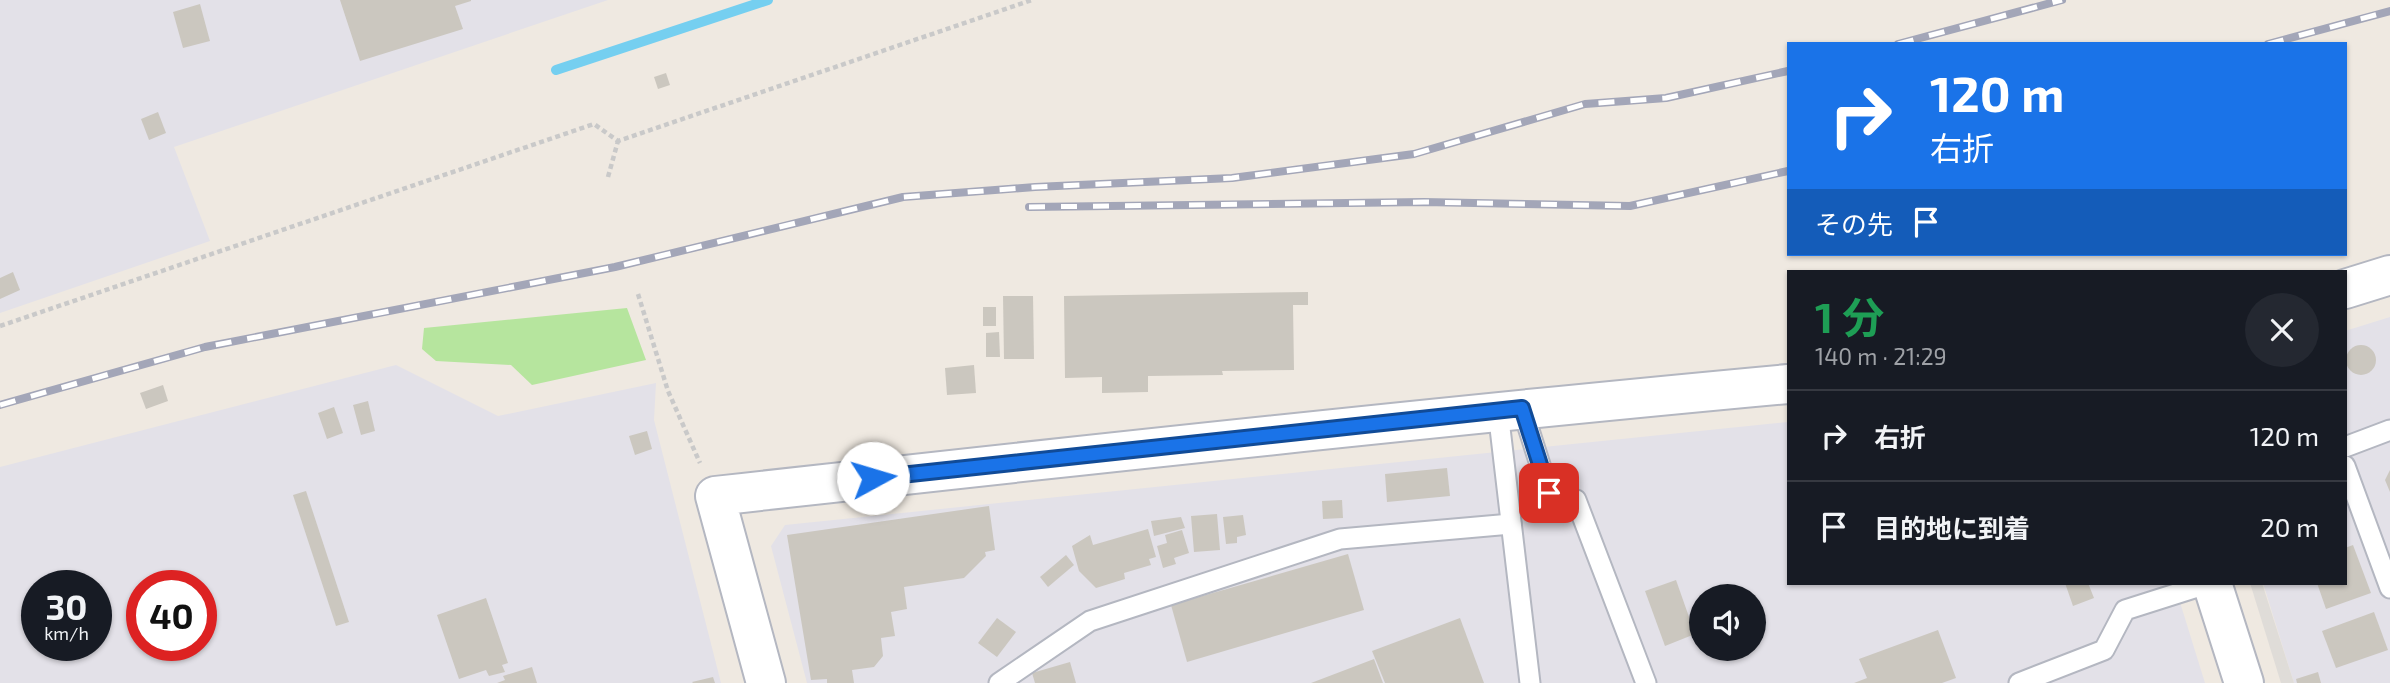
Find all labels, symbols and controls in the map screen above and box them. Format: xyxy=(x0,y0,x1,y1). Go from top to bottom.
text: 120 m xyxy=(1930,63,2064,122)
icon: right xyxy=(1815,70,1906,161)
text: 右折 xyxy=(1930,128,1994,166)
icon: arrive xyxy=(1907,203,1945,241)
text: その先 xyxy=(1815,208,1893,239)
text: 1 分 xyxy=(1815,291,1884,341)
button: close xyxy=(2245,293,2319,367)
text: 140 m · 21:29 xyxy=(1815,342,1947,370)
icon: right xyxy=(1815,417,1853,455)
text: 120 m xyxy=(2250,420,2319,451)
text: 右折 xyxy=(1874,421,1926,452)
position arrow xyxy=(836,441,910,515)
pin xyxy=(1519,463,1579,523)
icon: arrive xyxy=(1530,474,1568,512)
icon: arrive xyxy=(1815,508,1853,546)
text: 20 m xyxy=(2260,511,2319,542)
text: 目的地に到着 xyxy=(1874,512,2030,543)
speed limit sign: 40 xyxy=(126,570,217,661)
map controls xyxy=(1689,584,1766,661)
button: sound xyxy=(1689,584,1766,661)
text: 30 xyxy=(46,585,87,627)
text: km/h xyxy=(44,622,89,644)

